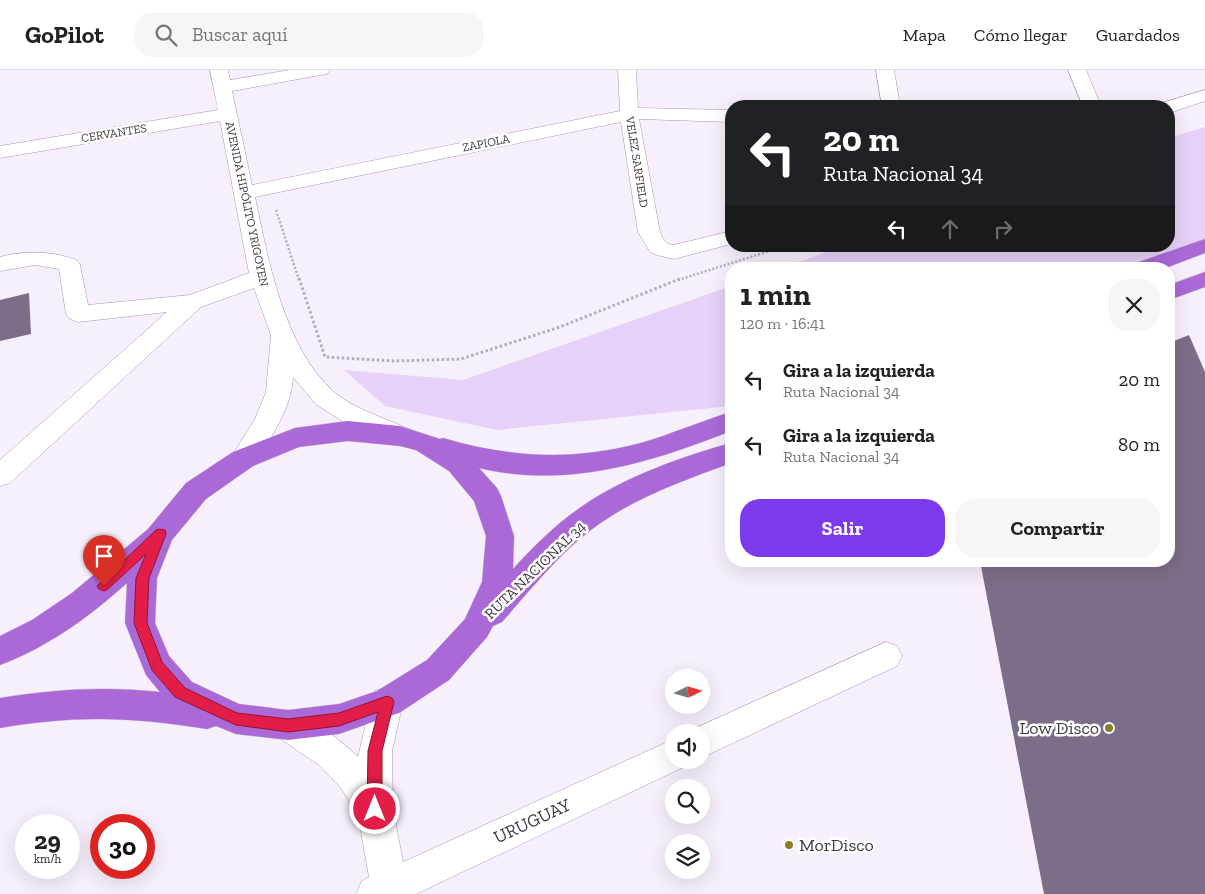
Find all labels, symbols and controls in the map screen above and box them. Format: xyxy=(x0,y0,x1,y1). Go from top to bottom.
search box xyxy=(134,12,484,57)
text: GoPilot xyxy=(25,20,104,49)
icon: search xyxy=(152,21,180,49)
text: Buscar aquí xyxy=(192,23,288,46)
text: Mapa xyxy=(903,24,946,46)
text: Cómo llegar xyxy=(974,24,1068,46)
text: Guardados xyxy=(1096,24,1180,46)
street label: VELEZ SARFIELD xyxy=(623,114,651,209)
text: 20 m xyxy=(823,118,899,160)
street label: AVENIDA HIPÓLITO YRIGOYEN xyxy=(223,120,272,288)
icon: left xyxy=(740,120,805,185)
street label: CERVANTES xyxy=(80,121,148,145)
street label: ZAPIOLA xyxy=(461,131,511,154)
text: Ruta Nacional 34 xyxy=(823,160,983,187)
icon: left xyxy=(883,215,911,243)
icon: ahead xyxy=(936,215,964,243)
icon: right xyxy=(989,215,1017,243)
text: 1 min xyxy=(740,277,811,313)
button: close xyxy=(1108,279,1160,331)
text: 120 m · 16:41 xyxy=(740,314,825,333)
text: Gira a la izquierda xyxy=(783,359,935,382)
icon: left xyxy=(740,366,768,394)
text: 20 m xyxy=(1119,368,1160,391)
text: Ruta Nacional 34 xyxy=(783,382,900,401)
text: Gira a la izquierda xyxy=(783,424,935,447)
icon: left xyxy=(740,431,768,459)
text: 80 m xyxy=(1118,433,1160,456)
text: Ruta Nacional 34 xyxy=(783,447,900,466)
button: Salir xyxy=(740,499,945,557)
button: Compartir xyxy=(955,499,1160,557)
street label: RUTA NACIONAL 34 xyxy=(481,517,589,623)
pin xyxy=(83,535,125,586)
icon: arrive xyxy=(90,542,118,570)
north arrow xyxy=(665,669,710,714)
map controls xyxy=(665,669,710,879)
place label: Low Disco xyxy=(1020,717,1099,739)
marker: Low Disco xyxy=(1103,722,1115,734)
button: sound xyxy=(665,724,710,769)
button: search xyxy=(665,779,710,824)
position arrow xyxy=(348,782,400,834)
street label: URUGUAY xyxy=(490,794,574,848)
speed limit sign: 30 xyxy=(90,814,155,879)
text: 29 xyxy=(34,825,61,855)
button: layers xyxy=(665,834,710,879)
place label: MorDisco xyxy=(799,834,874,856)
marker: MorDisco xyxy=(783,839,795,851)
text: km/h xyxy=(34,852,61,866)

